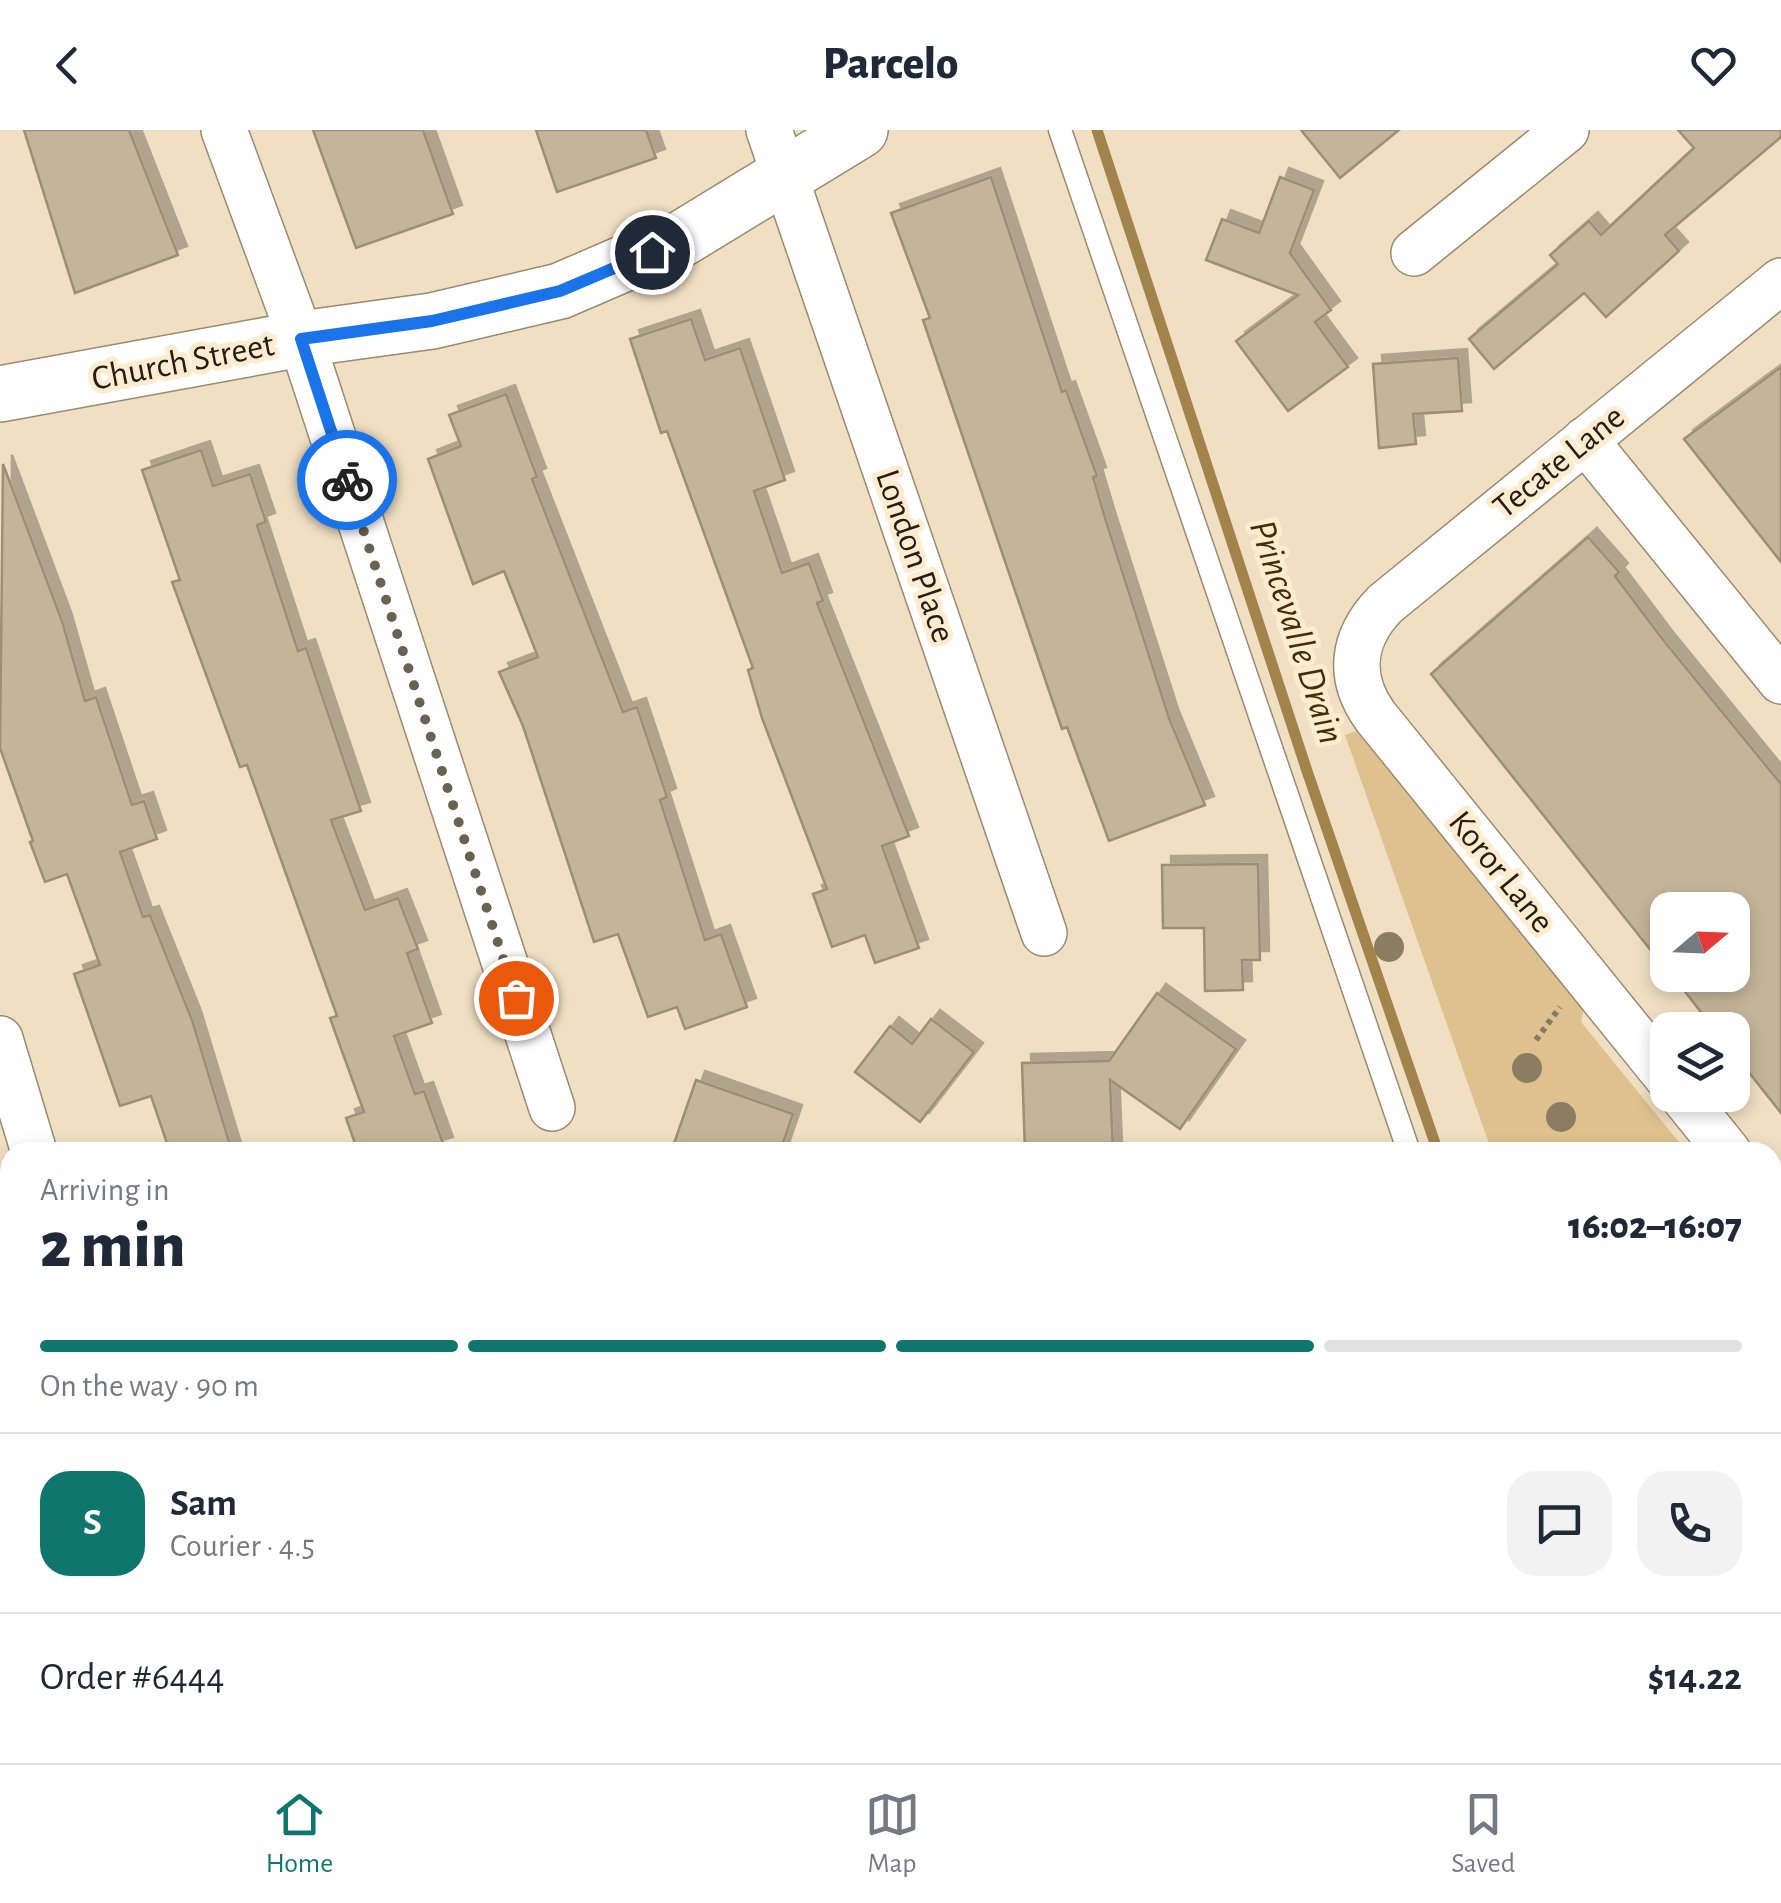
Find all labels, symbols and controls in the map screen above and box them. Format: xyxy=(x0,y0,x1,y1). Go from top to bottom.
icon: back xyxy=(40,38,95,93)
icon: heart xyxy=(1686,38,1741,93)
text: Parcelo xyxy=(823,42,958,87)
pin xyxy=(610,210,695,295)
icon: home xyxy=(625,225,680,280)
street label: Church Street xyxy=(89,327,277,397)
street label: Tecate Lane xyxy=(1487,399,1631,525)
courier xyxy=(297,430,397,530)
icon: bike xyxy=(320,453,375,508)
street label: London Place xyxy=(869,465,961,647)
water label: Princevalle Drain xyxy=(1242,515,1350,749)
street label: Koror Lane xyxy=(1442,805,1560,939)
north arrow xyxy=(1650,892,1750,992)
map controls xyxy=(1650,892,1750,1112)
pin xyxy=(474,956,559,1041)
icon: bag xyxy=(489,971,544,1026)
button: layers xyxy=(1650,1012,1750,1112)
text: Arriving in xyxy=(40,1174,169,1206)
text: 16:02–16:07 xyxy=(1568,1208,1742,1246)
text: 2 min xyxy=(40,1214,186,1279)
text: On the way · 90 m xyxy=(40,1370,259,1402)
button: chat xyxy=(1507,1471,1612,1576)
button: phone xyxy=(1637,1471,1742,1576)
text: Sam xyxy=(170,1485,237,1523)
text: S xyxy=(83,1504,102,1542)
text: Courier · 4.5 xyxy=(170,1530,315,1562)
text: Order #6444 xyxy=(40,1659,224,1697)
text: $14.22 xyxy=(1648,1659,1742,1697)
tab: Home xyxy=(266,1787,333,1881)
tab: Map xyxy=(865,1787,920,1881)
tab: Saved xyxy=(1451,1787,1515,1881)

